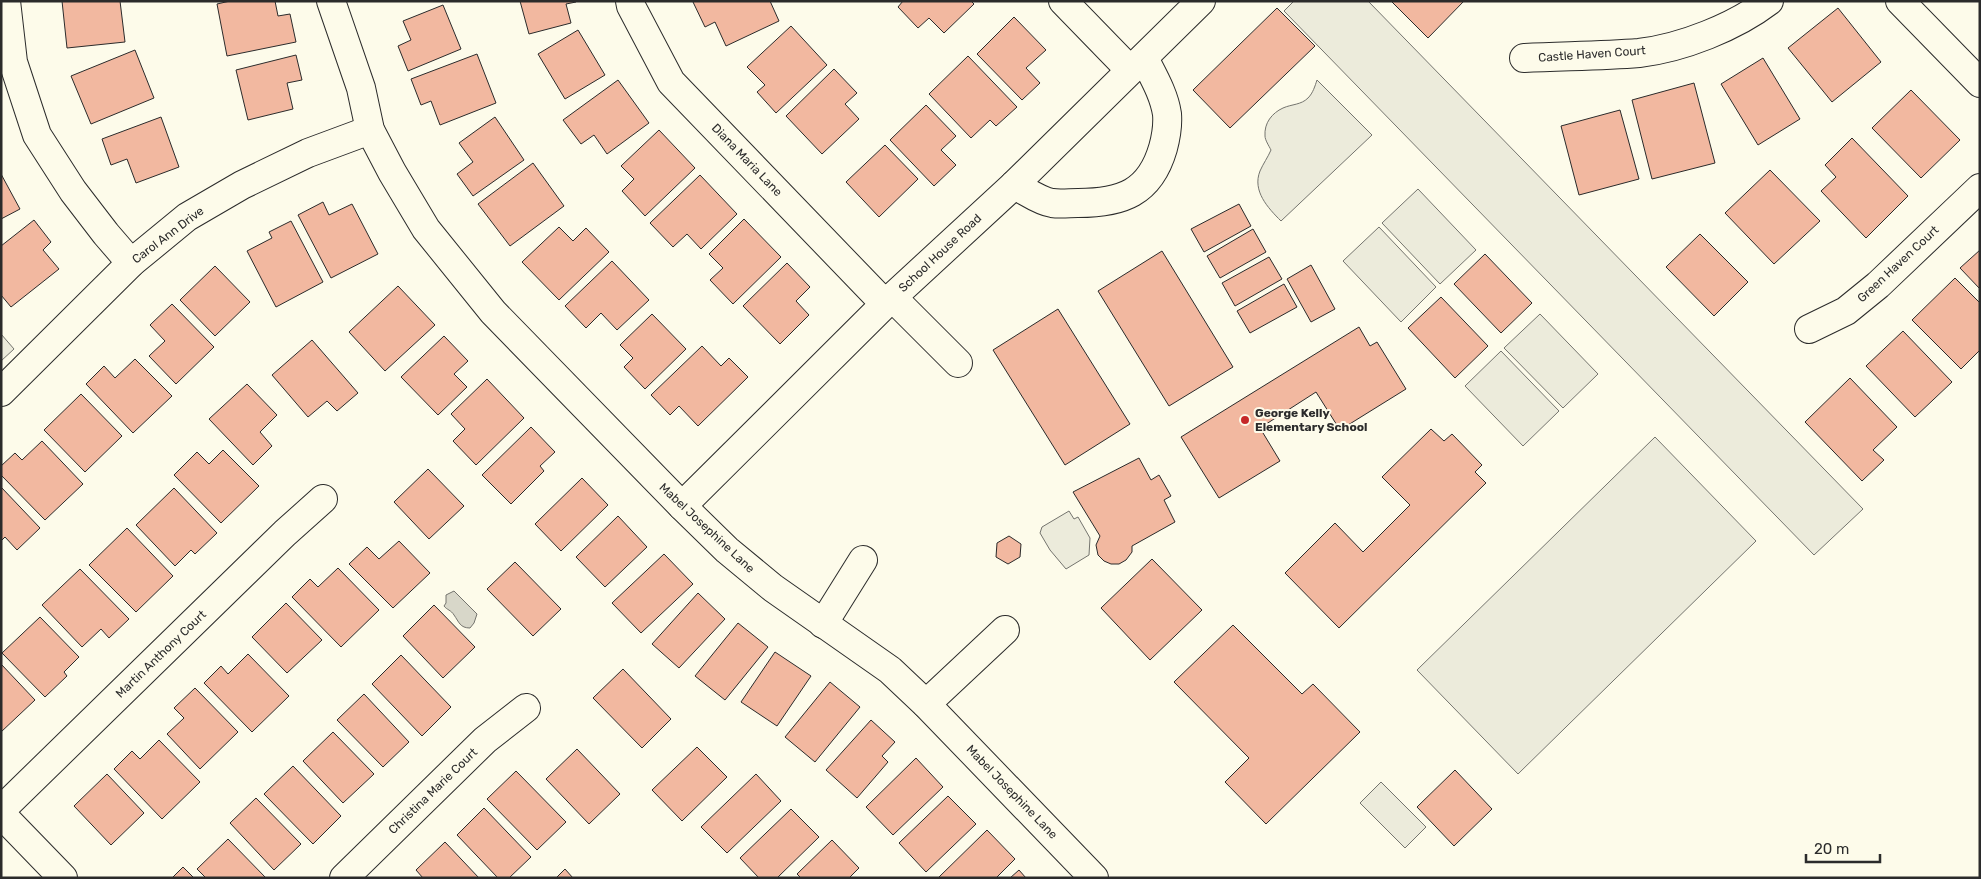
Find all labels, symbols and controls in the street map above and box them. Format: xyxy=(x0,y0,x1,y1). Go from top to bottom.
street label: Castle Haven Court xyxy=(1538,43,1647,65)
street label: Diana Maria Lane xyxy=(709,121,785,199)
street label: Carol Ann Drive xyxy=(129,203,207,266)
street label: School House Road xyxy=(896,211,984,295)
street label: Green Haven Court xyxy=(1854,223,1942,305)
place label: George Kelly Elementary School xyxy=(1255,406,1367,434)
marker: George Kelly Elementary School xyxy=(1239,414,1251,426)
street label: Mabel Josephine Lane xyxy=(657,480,758,576)
street label: Martin Anthony Court xyxy=(113,607,209,701)
street label: Mabel Josephine Lane xyxy=(964,742,1061,842)
street label: Christina Marie Court xyxy=(386,745,480,837)
scale bar xyxy=(1806,832,1880,864)
text: 20 m xyxy=(1814,840,1849,858)

